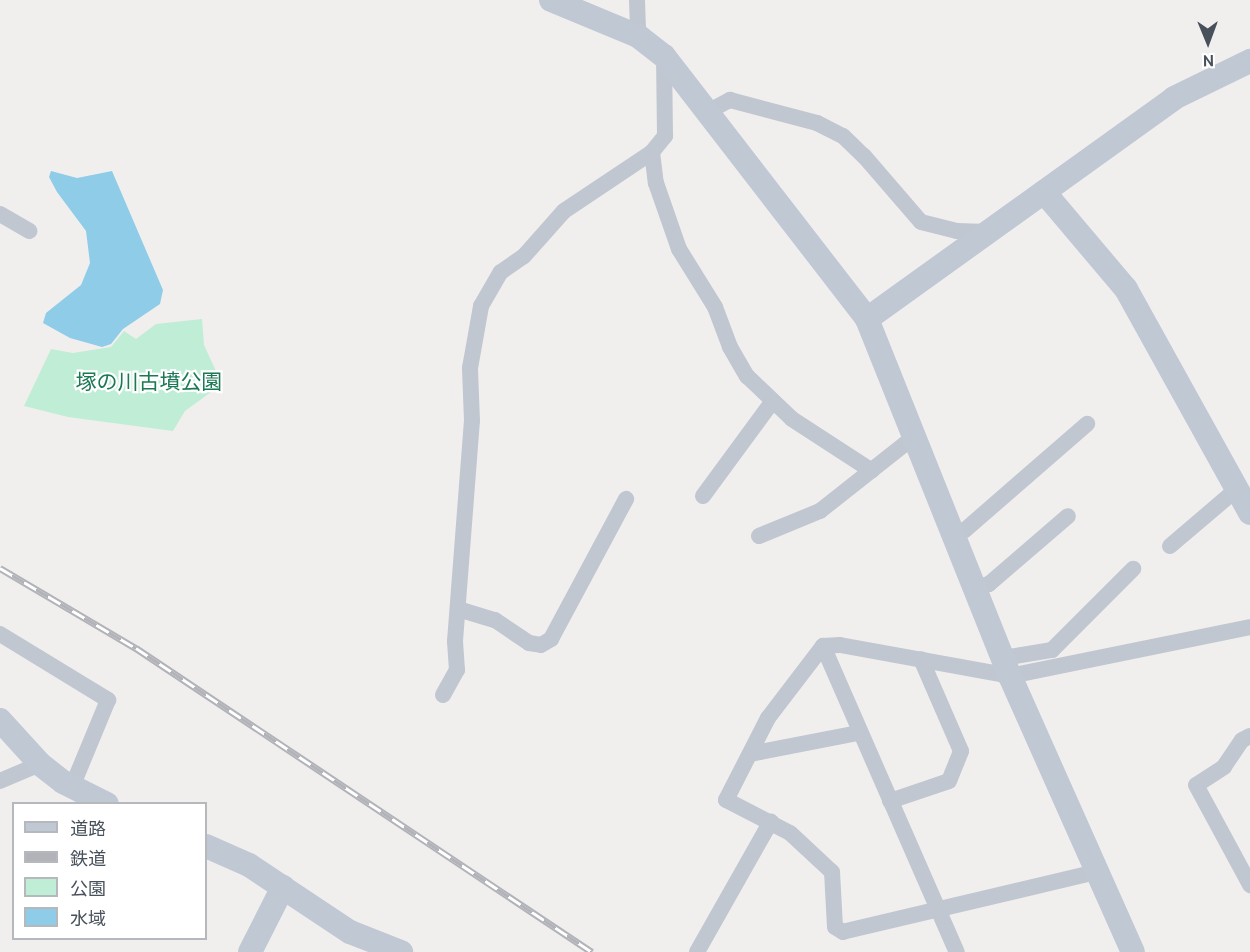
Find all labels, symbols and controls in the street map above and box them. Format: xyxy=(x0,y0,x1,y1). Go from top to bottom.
north arrow xyxy=(1178,12,1238,72)
text: N xyxy=(1203,51,1214,70)
park label: 塚の川古墳公園 xyxy=(76,369,222,395)
legend xyxy=(12,802,207,940)
text: 道路 xyxy=(70,818,106,840)
text: 鉄道 xyxy=(70,848,106,870)
text: 公園 xyxy=(70,878,106,900)
text: 水域 xyxy=(70,908,106,930)

